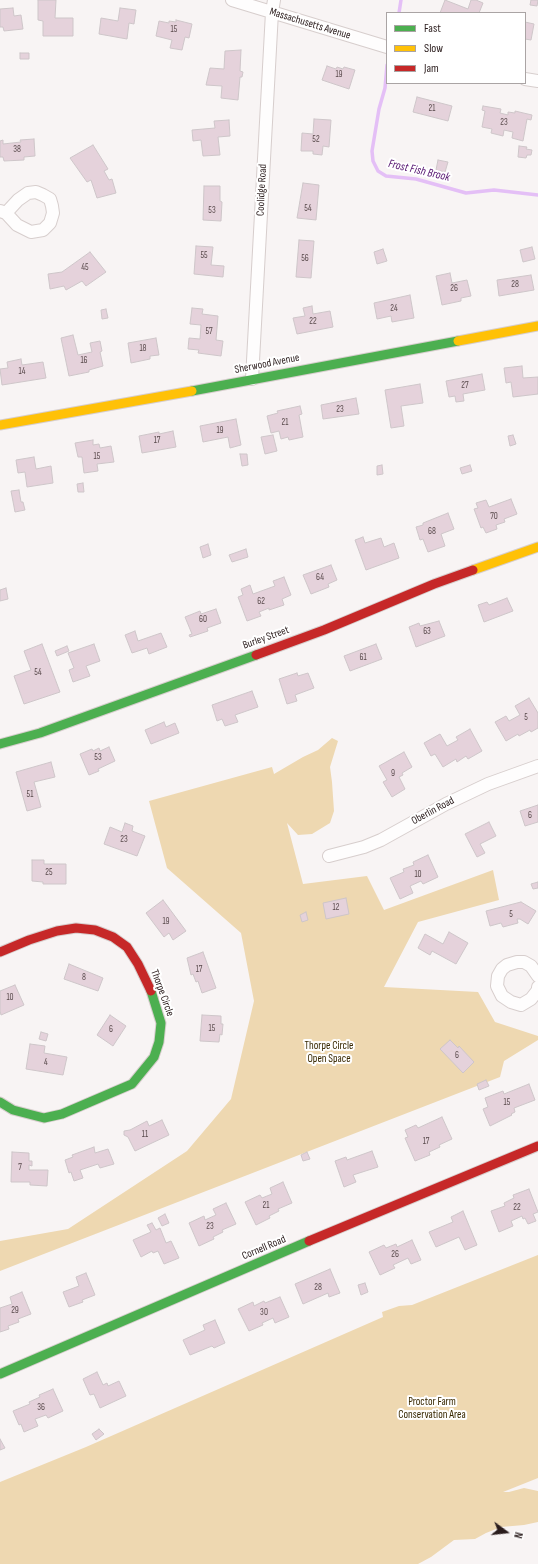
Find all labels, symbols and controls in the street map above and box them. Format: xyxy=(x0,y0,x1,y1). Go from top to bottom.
street label: Massachusetts Avenue xyxy=(268,5,352,43)
legend xyxy=(386,12,526,84)
text: Fast xyxy=(424,21,441,36)
house number: 15 xyxy=(171,25,177,35)
text: Slow xyxy=(424,41,443,56)
text: Jam xyxy=(424,61,439,76)
house number: 19 xyxy=(335,70,343,80)
house number: 21 xyxy=(429,104,435,114)
house number: 23 xyxy=(500,118,508,128)
house number: 52 xyxy=(312,135,320,145)
house number: 38 xyxy=(13,145,21,155)
water label: Frost Fish Brook xyxy=(387,157,451,185)
street label: Coolidge Road xyxy=(254,164,270,216)
house number: 54 xyxy=(304,204,312,214)
house number: 53 xyxy=(208,206,216,216)
house number: 55 xyxy=(200,251,208,261)
house number: 56 xyxy=(301,254,309,264)
house number: 45 xyxy=(81,263,89,273)
house number: 28 xyxy=(511,280,519,290)
house number: 26 xyxy=(450,284,458,294)
house number: 24 xyxy=(390,304,398,314)
house number: 22 xyxy=(309,317,317,327)
house number: 57 xyxy=(205,327,213,337)
house number: 18 xyxy=(139,344,147,354)
street label: Sherwood Avenue xyxy=(234,351,300,377)
house number: 16 xyxy=(80,356,88,366)
house number: 14 xyxy=(19,367,25,377)
house number: 27 xyxy=(461,381,469,391)
house number: 23 xyxy=(336,405,344,415)
house number: 21 xyxy=(282,418,288,428)
house number: 19 xyxy=(216,426,224,436)
house number: 17 xyxy=(154,436,160,446)
house number: 15 xyxy=(94,452,100,462)
house number: 70 xyxy=(490,512,498,522)
house number: 68 xyxy=(428,527,436,537)
house number: 64 xyxy=(316,573,324,583)
house number: 62 xyxy=(257,597,265,607)
house number: 60 xyxy=(199,615,207,625)
street label: Burley Street xyxy=(241,624,291,652)
house number: 63 xyxy=(423,627,431,637)
house number: 61 xyxy=(359,653,367,663)
house number: 54 xyxy=(34,668,42,678)
house number: 5 xyxy=(524,713,528,723)
house number: 53 xyxy=(94,753,102,763)
house number: 9 xyxy=(391,769,395,779)
house number: 51 xyxy=(27,790,33,800)
street label: Oberlin Road xyxy=(409,794,457,828)
house number: 6 xyxy=(528,811,532,821)
house number: 23 xyxy=(120,835,128,845)
house number: 25 xyxy=(45,868,53,878)
house number: 10 xyxy=(414,870,422,880)
house number: 12 xyxy=(333,903,339,913)
house number: 5 xyxy=(509,910,513,920)
house number: 19 xyxy=(162,917,170,927)
house number: 17 xyxy=(196,965,202,975)
street label: Thorpe Circle xyxy=(147,968,177,1018)
house number: 8 xyxy=(82,973,86,983)
house number: 10 xyxy=(6,993,14,1003)
house number: 15 xyxy=(209,1024,215,1034)
house number: 6 xyxy=(109,1025,113,1035)
park label: Thorpe Circle Open Space xyxy=(305,1039,353,1065)
house number: 6 xyxy=(455,1051,459,1061)
house number: 4 xyxy=(44,1058,48,1068)
house number: 15 xyxy=(504,1098,510,1108)
house number: 11 xyxy=(142,1130,148,1140)
house number: 17 xyxy=(423,1137,429,1147)
house number: 7 xyxy=(18,1163,22,1173)
house number: 21 xyxy=(263,1201,269,1211)
house number: 22 xyxy=(513,1203,521,1213)
house number: 23 xyxy=(206,1222,214,1232)
street label: Cornell Road xyxy=(240,1233,288,1263)
house number: 26 xyxy=(391,1250,399,1260)
house number: 28 xyxy=(314,1283,322,1293)
house number: 29 xyxy=(11,1306,19,1316)
house number: 30 xyxy=(260,1308,268,1318)
park label: Proctor Farm Conservation Area xyxy=(398,1395,466,1421)
house number: 36 xyxy=(37,1403,45,1413)
north arrow xyxy=(486,1512,526,1552)
text: N xyxy=(511,1531,525,1540)

